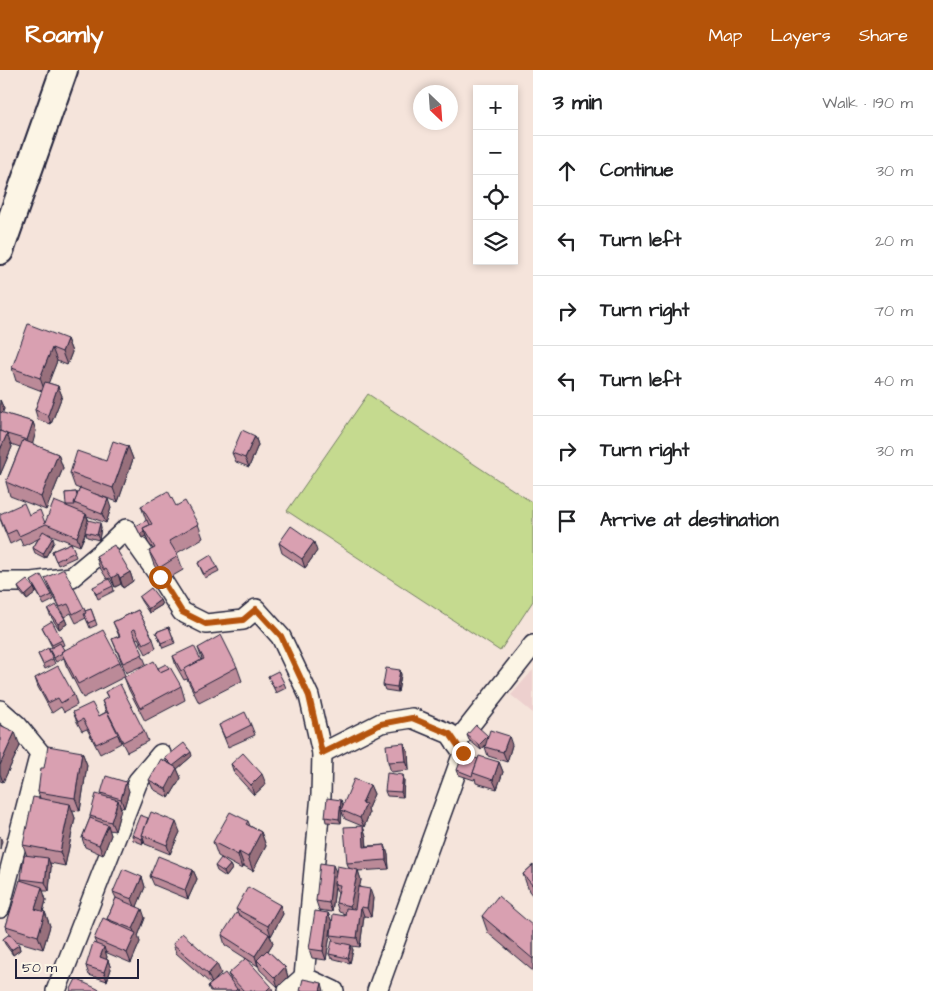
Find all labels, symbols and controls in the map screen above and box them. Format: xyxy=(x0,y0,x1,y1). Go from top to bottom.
text: Roamly xyxy=(25,18,103,52)
text: Map xyxy=(708,23,742,48)
text: Layers xyxy=(770,23,831,48)
text: Share xyxy=(859,23,908,48)
north arrow xyxy=(413,85,458,130)
map controls xyxy=(473,85,518,265)
button: + xyxy=(473,85,518,130)
text: 3 min xyxy=(553,88,602,117)
text: Walk · 190 m xyxy=(822,92,913,114)
button: − xyxy=(473,130,518,175)
icon: ahead xyxy=(553,157,581,185)
text: Continue xyxy=(600,157,674,184)
text: 30 m xyxy=(876,160,913,182)
button: locate xyxy=(473,175,518,220)
button: layers xyxy=(473,220,518,265)
icon: left xyxy=(553,227,581,255)
text: Turn left xyxy=(600,227,681,254)
text: 20 m xyxy=(875,230,913,252)
icon: right xyxy=(553,297,581,325)
text: Turn right xyxy=(600,297,689,324)
text: 70 m xyxy=(874,300,913,322)
icon: left xyxy=(553,367,581,395)
text: Turn left xyxy=(600,367,681,394)
text: 40 m xyxy=(873,370,913,392)
icon: right xyxy=(553,437,581,465)
text: Turn right xyxy=(600,437,689,464)
text: 30 m xyxy=(876,440,913,462)
icon: arrive xyxy=(553,507,581,535)
text: Arrive at destination xyxy=(600,507,779,534)
route start xyxy=(149,566,172,589)
route end xyxy=(452,742,475,765)
scale bar xyxy=(15,956,139,979)
text: 50 m xyxy=(22,958,57,978)

